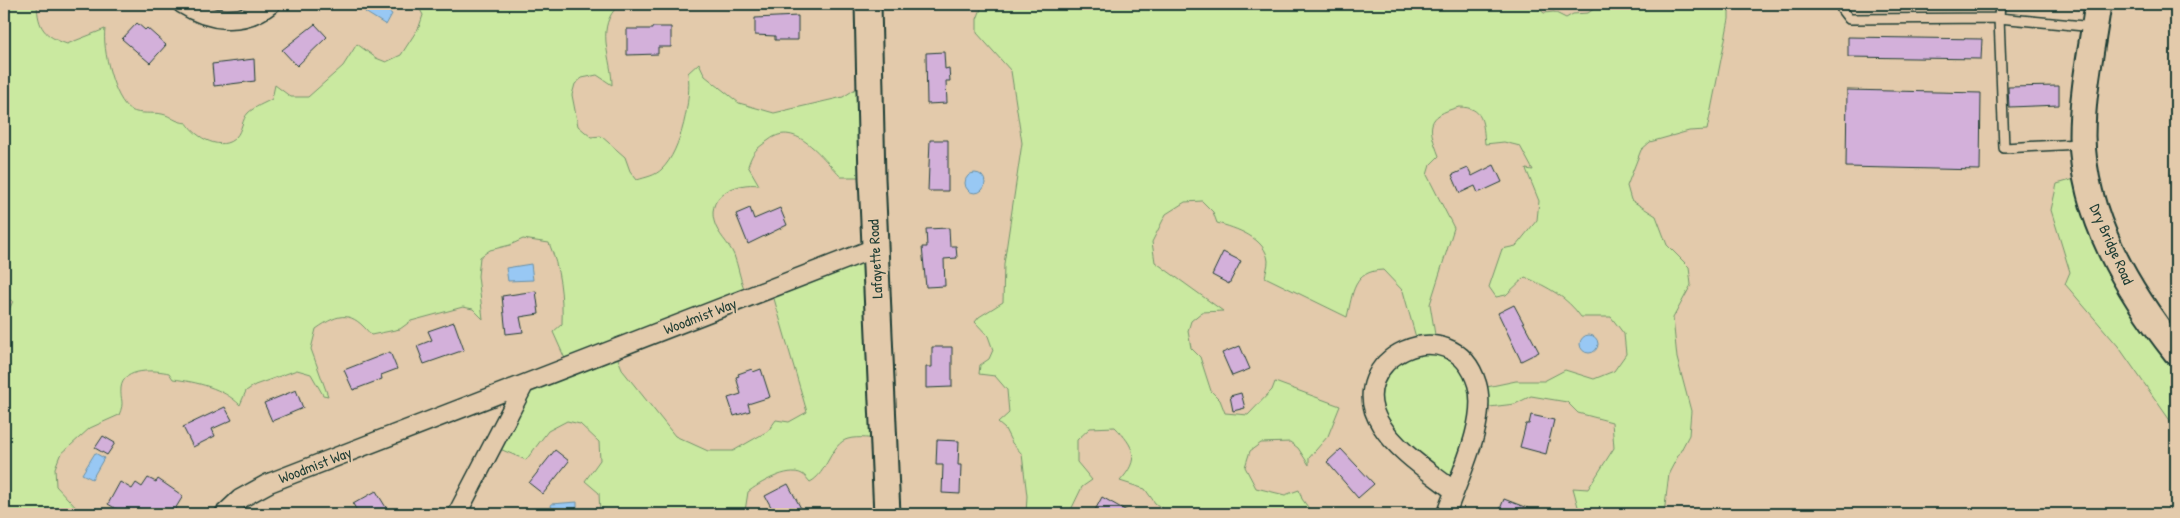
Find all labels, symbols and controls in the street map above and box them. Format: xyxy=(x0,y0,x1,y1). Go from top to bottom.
street label: Dry Bridge Road xyxy=(2085,200,2139,288)
street label: Lafayette Road xyxy=(862,219,888,299)
street label: Woodmist Way xyxy=(660,292,740,340)
street label: Woodmist Way xyxy=(275,441,355,489)

